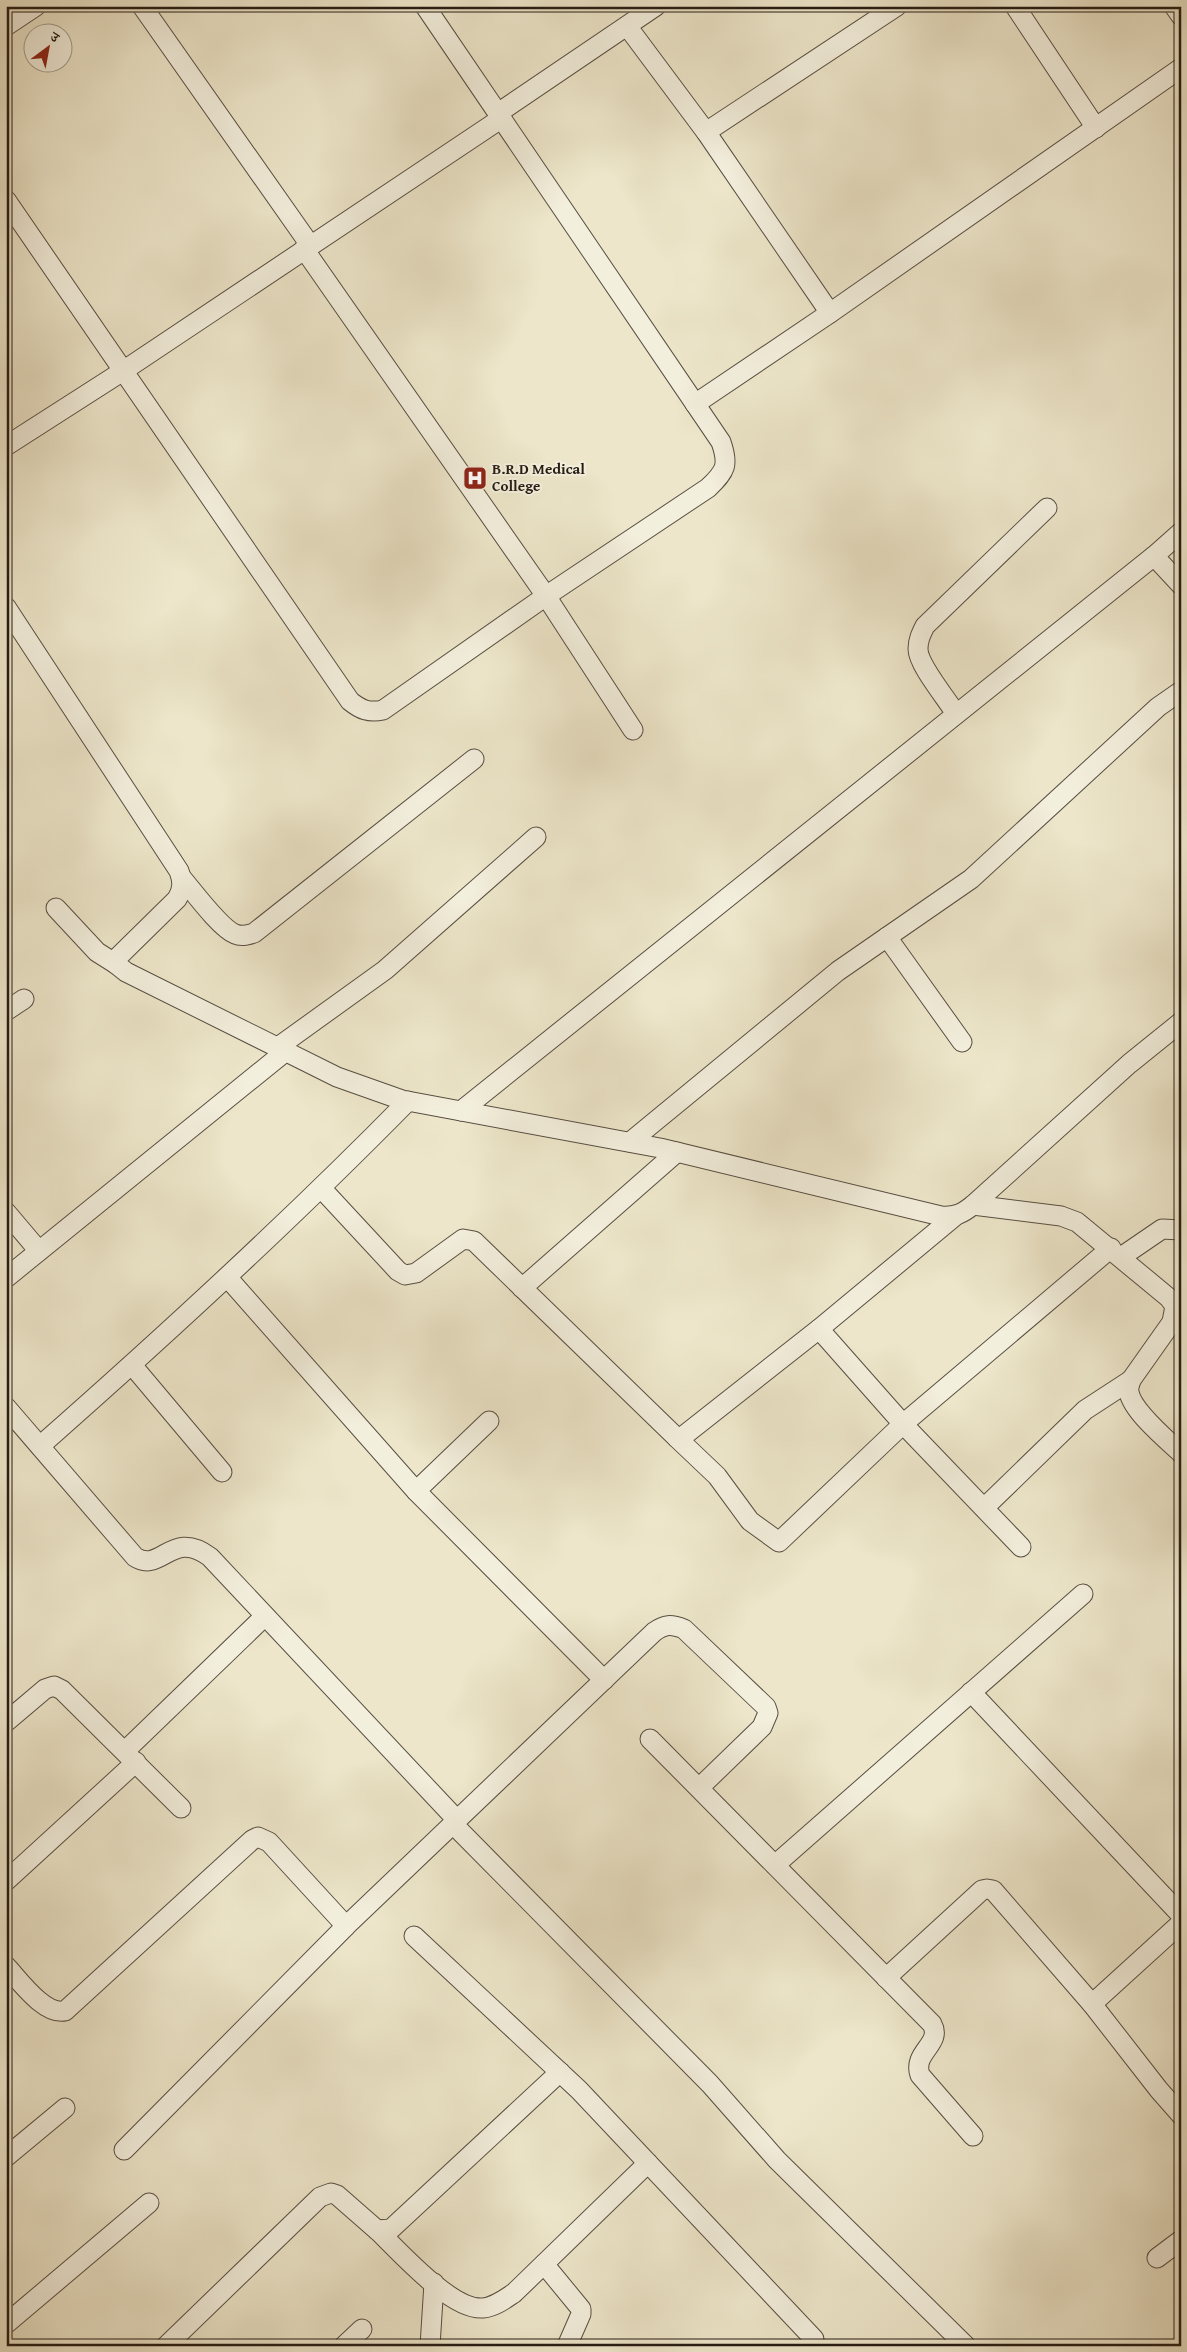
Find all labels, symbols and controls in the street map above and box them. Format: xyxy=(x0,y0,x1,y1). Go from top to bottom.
north arrow xyxy=(22,22,72,72)
text: उ xyxy=(46,26,64,48)
place label: B.R.D Medical College xyxy=(492,458,585,496)
hospital icon: B.R.D Medical College xyxy=(462,465,488,491)

